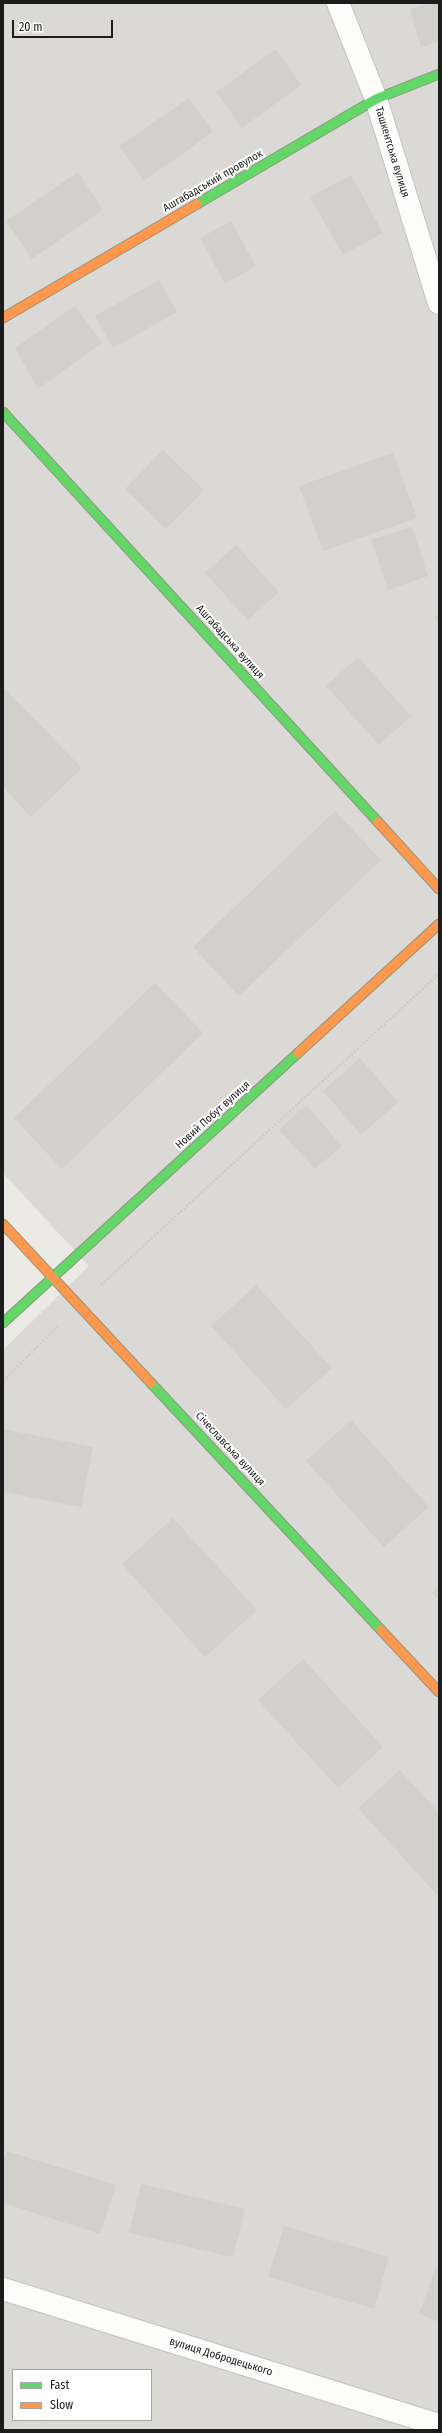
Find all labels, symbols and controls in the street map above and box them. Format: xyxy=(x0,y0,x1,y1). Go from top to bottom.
scale bar xyxy=(14,12,115,38)
text: 20 m xyxy=(19,20,43,34)
street label: Ташкентська вулиця xyxy=(372,105,412,199)
street label: Ашгабадський провулок xyxy=(161,147,265,215)
street label: Ашгабадська вулиця xyxy=(193,602,267,682)
street label: Новий Побут вулиця xyxy=(173,1078,253,1152)
street label: Січеславська вулиця xyxy=(192,1409,268,1489)
street label: вулиця Добродецького xyxy=(168,2335,274,2379)
legend xyxy=(12,2369,152,2421)
text: Fast xyxy=(50,2378,69,2392)
text: Slow xyxy=(50,2398,73,2412)

